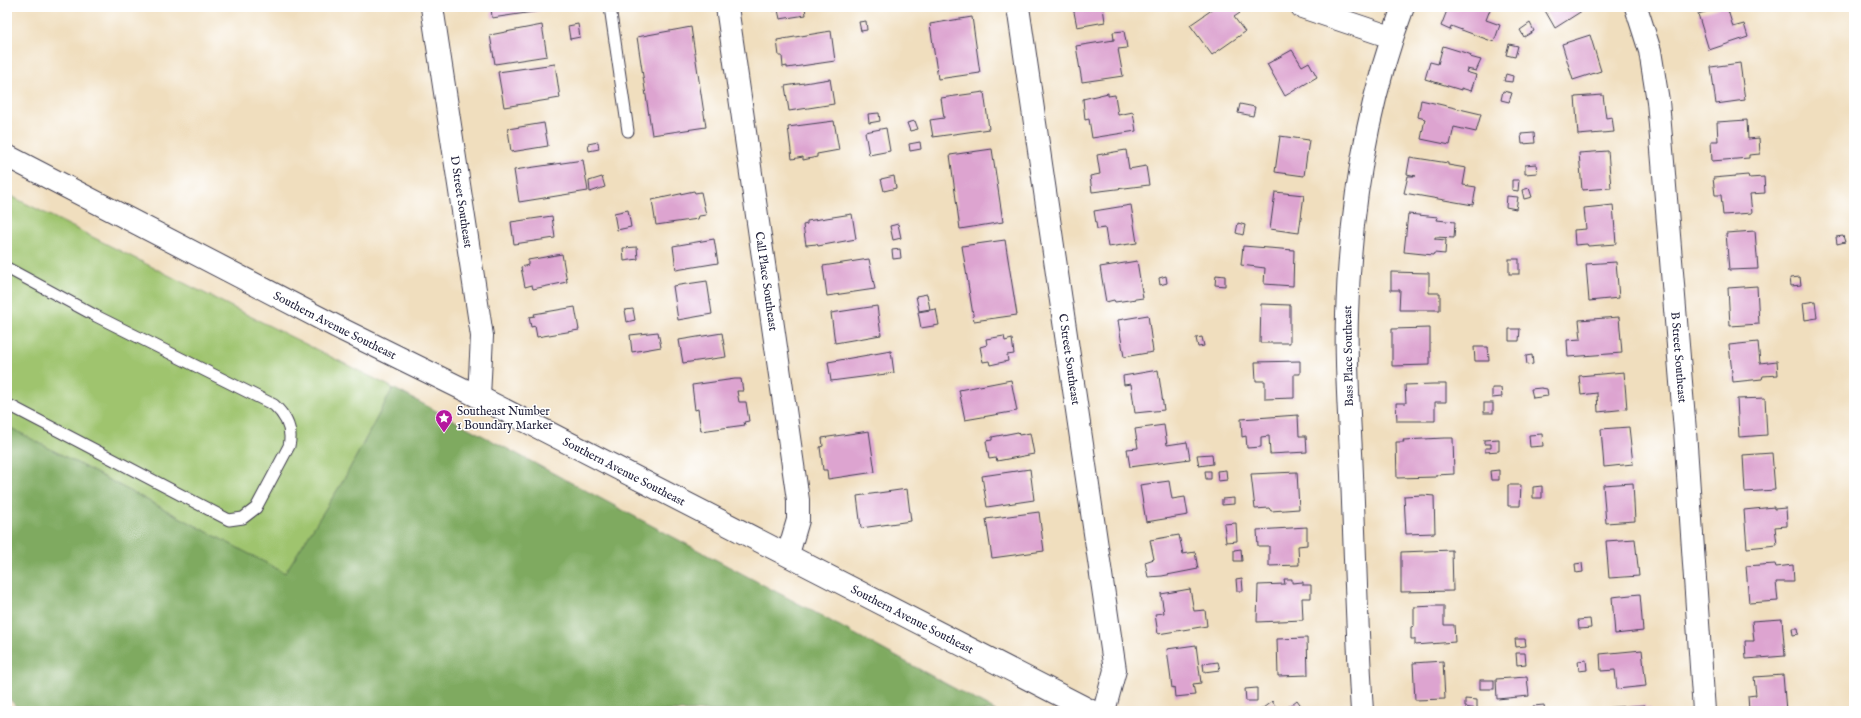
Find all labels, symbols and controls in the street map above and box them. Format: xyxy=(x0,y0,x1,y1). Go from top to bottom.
street label: D Street Southeast xyxy=(447,155,476,249)
street label: Call Place Southeast xyxy=(751,231,781,332)
street label: Southern Avenue Southeast xyxy=(271,288,399,363)
street label: Bass Place Southeast xyxy=(1340,305,1357,407)
street label: B Street Southeast xyxy=(1667,311,1690,404)
street label: C Street Southeast xyxy=(1055,313,1083,406)
place label: Southeast Number 1 Boundary Marker xyxy=(457,404,553,433)
place icon: Southeast Number 1 Boundary Marker xyxy=(434,408,454,433)
street label: Southern Avenue Southeast xyxy=(560,434,688,510)
street label: Southern Avenue Southeast xyxy=(848,582,976,657)

